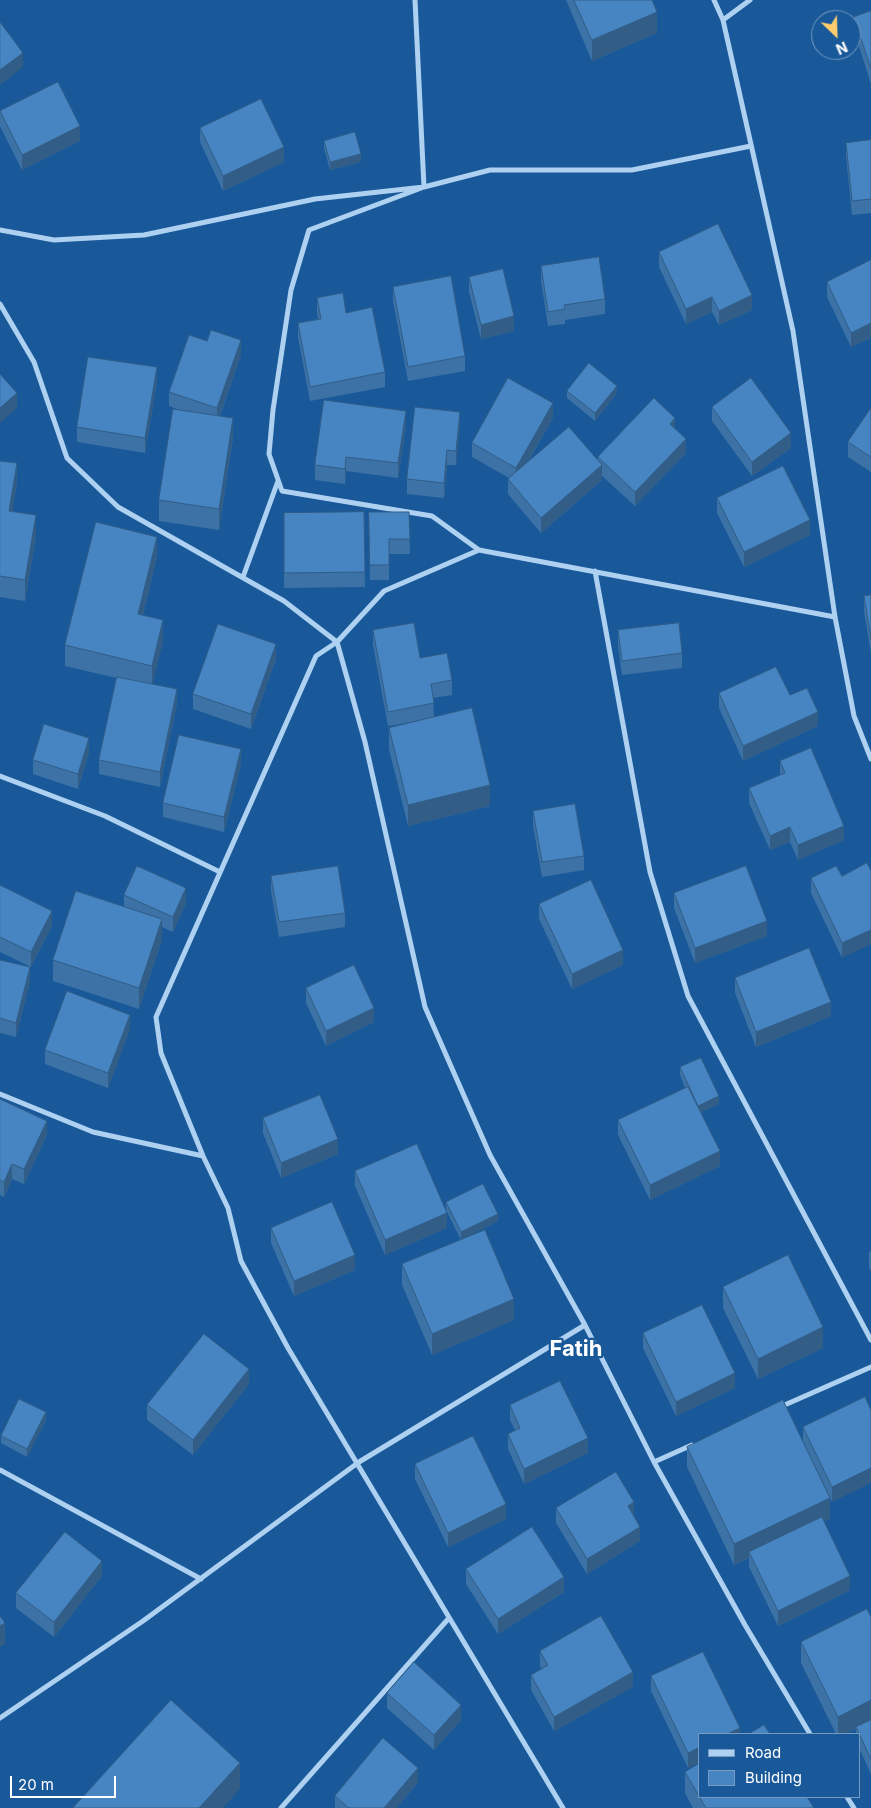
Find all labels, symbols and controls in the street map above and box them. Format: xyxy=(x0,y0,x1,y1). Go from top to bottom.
north arrow xyxy=(811,10,861,60)
text: N xyxy=(834,38,850,58)
district label: Fatih xyxy=(549,1336,603,1362)
legend xyxy=(698,1733,861,1798)
text: Road xyxy=(745,1743,781,1762)
scale bar xyxy=(12,1766,119,1798)
text: Building xyxy=(745,1768,802,1787)
text: 20 m xyxy=(18,1775,54,1794)

